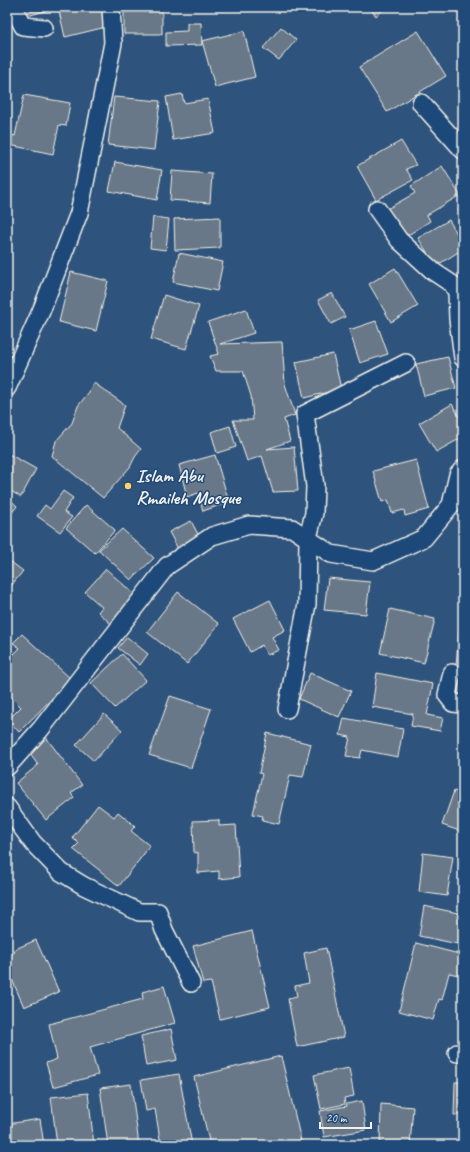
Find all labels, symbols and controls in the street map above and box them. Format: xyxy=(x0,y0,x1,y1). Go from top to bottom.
place label: Islam Abu Rmaileh Mosque xyxy=(136,464,242,510)
marker: Islam Abu Rmaileh Mosque xyxy=(123,481,133,491)
scale bar xyxy=(320,1104,371,1130)
text: 20 m xyxy=(326,1110,348,1126)

